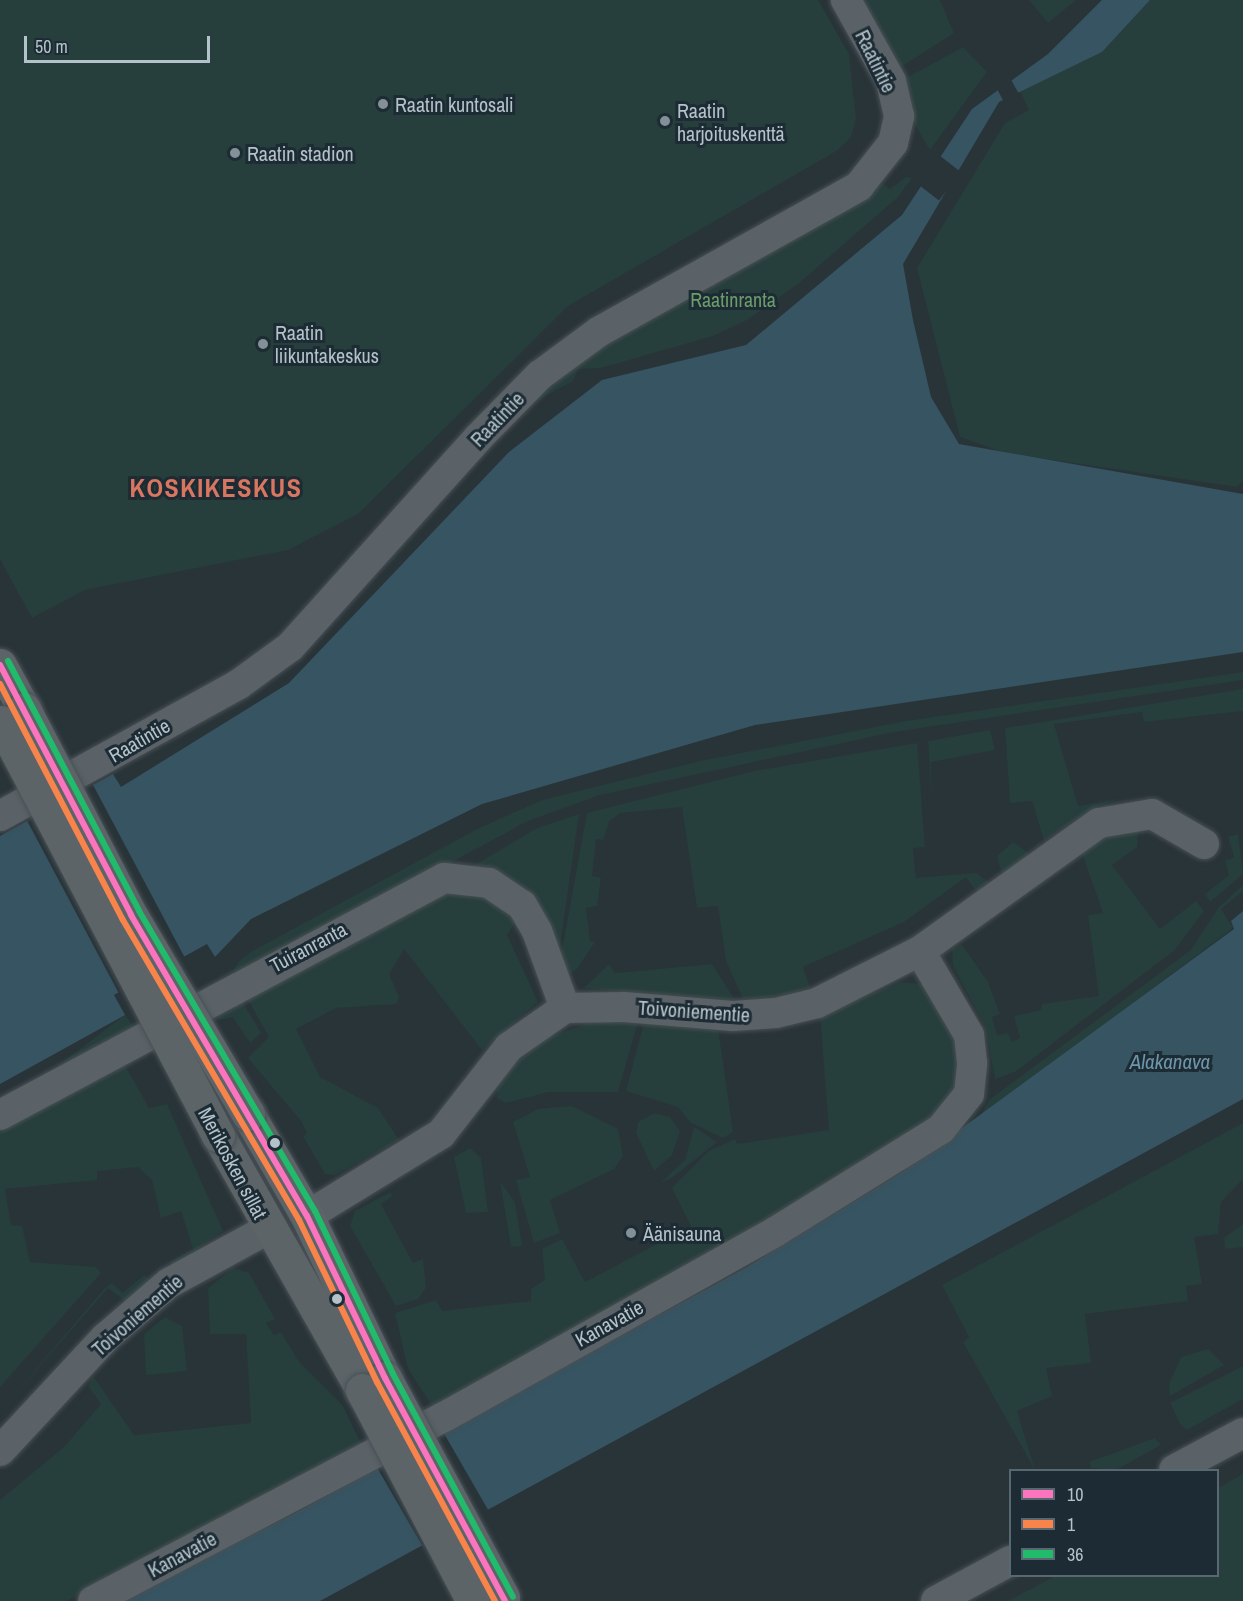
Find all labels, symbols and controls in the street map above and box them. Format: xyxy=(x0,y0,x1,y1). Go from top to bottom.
scale bar xyxy=(27,24,213,62)
street label: Raatintie xyxy=(851,26,901,96)
text: 50 m xyxy=(35,34,68,59)
place label: Raatin kuntosali xyxy=(395,92,514,116)
marker: Raatin kuntosali xyxy=(376,97,390,111)
place label: Raatin harjoituskenttä xyxy=(677,98,785,145)
marker: Raatin harjoituskenttä xyxy=(658,114,672,128)
place label: Raatin stadion xyxy=(247,141,354,165)
marker: Raatin stadion xyxy=(228,146,242,160)
park label: Raatinranta xyxy=(690,287,776,311)
place label: Raatin liikuntakeskus xyxy=(275,320,379,367)
marker: Raatin liikuntakeskus xyxy=(256,337,270,351)
street label: Raatintie xyxy=(465,387,529,451)
district label: KOSKIKESKUS xyxy=(130,472,302,504)
street label: Raatintie xyxy=(104,713,174,767)
street label: Tuiranranta xyxy=(266,917,350,977)
street label: Toivoniementie xyxy=(637,995,751,1027)
water label: Alakanava xyxy=(1130,1049,1210,1075)
street label: Merikosken sillat xyxy=(194,1103,272,1223)
unlabelled marker xyxy=(269,1137,281,1149)
place label: Äänisauna xyxy=(643,1221,721,1245)
marker: Äänisauna xyxy=(624,1226,638,1240)
street label: Toivoniementie xyxy=(87,1269,187,1361)
unlabelled marker xyxy=(331,1293,343,1305)
street label: Kanavatie xyxy=(571,1295,647,1351)
legend xyxy=(1009,1469,1219,1577)
text: 10 xyxy=(1067,1482,1083,1507)
text: 1 xyxy=(1067,1512,1075,1537)
street label: Kanavatie xyxy=(144,1526,220,1582)
text: 36 xyxy=(1067,1542,1083,1567)

